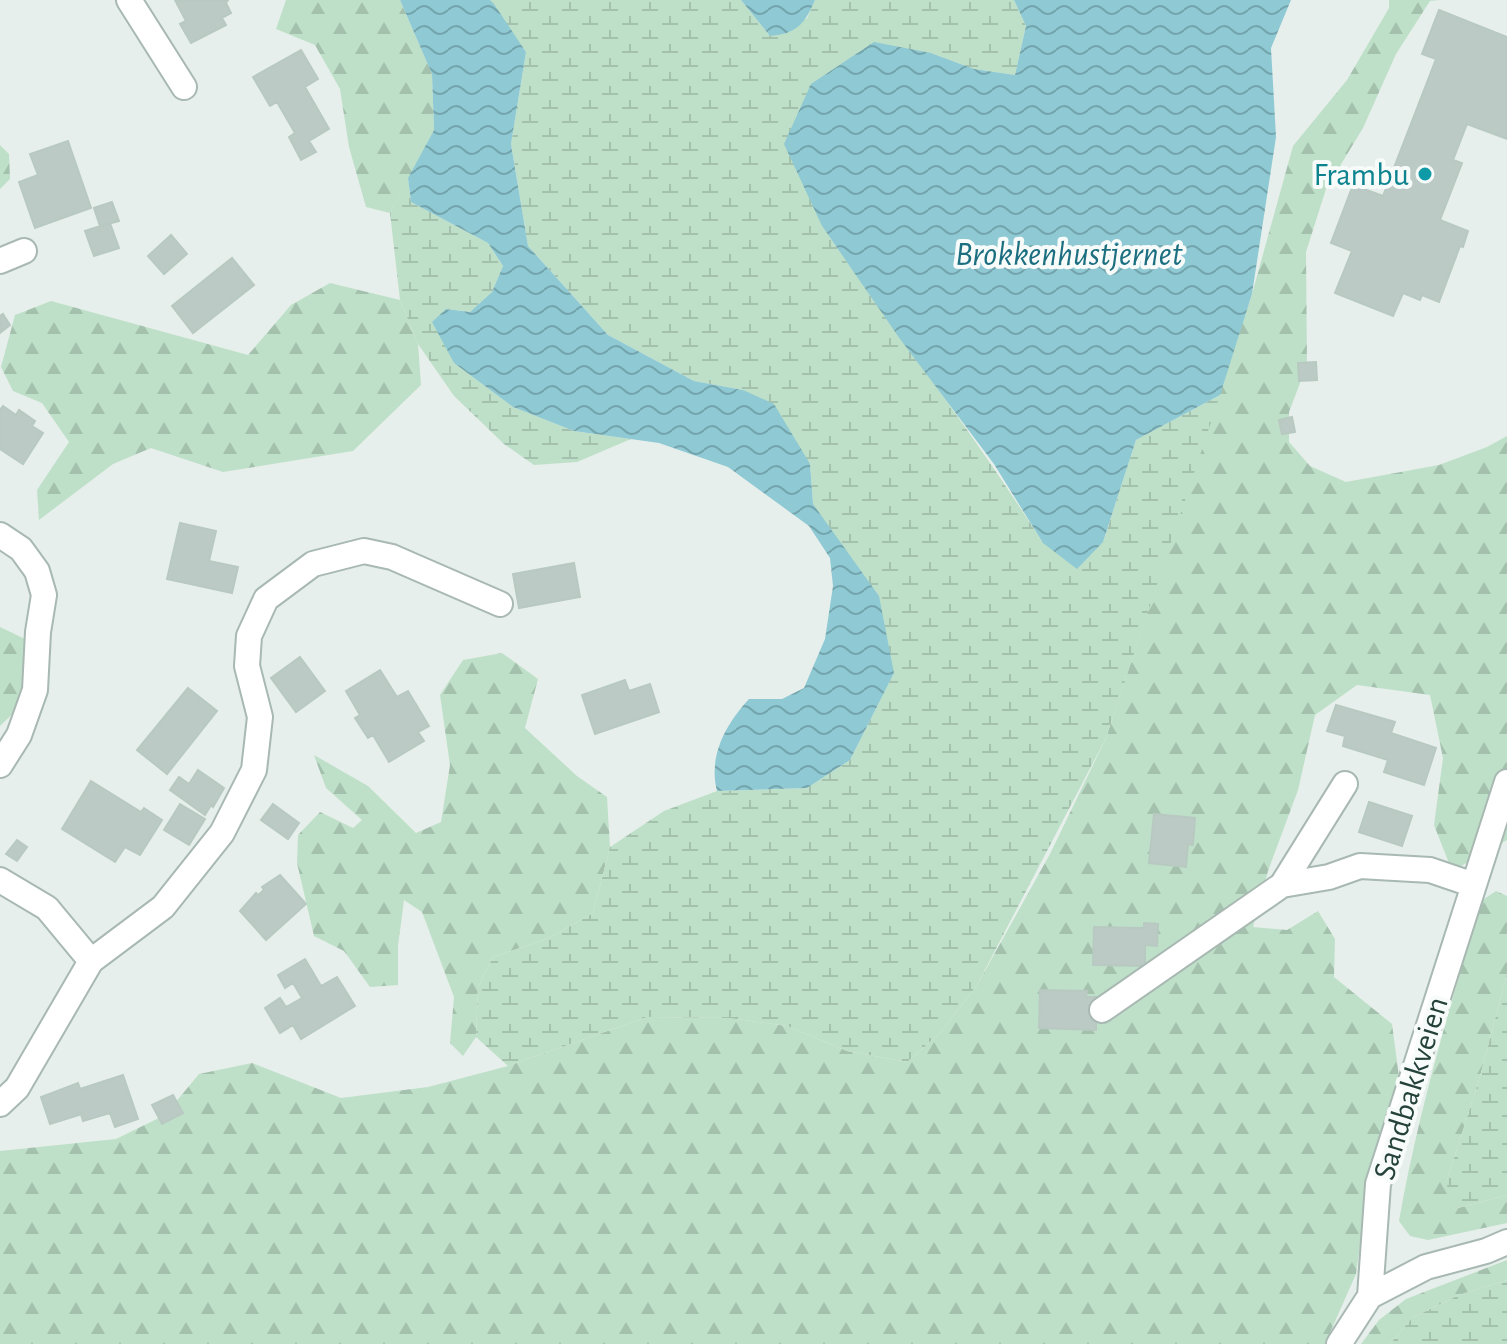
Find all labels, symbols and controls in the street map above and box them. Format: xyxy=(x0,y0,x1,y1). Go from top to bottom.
place label: Frambu xyxy=(1313,159,1409,191)
marker: Frambu xyxy=(1416,165,1434,183)
water label: Brokkenhustjernet xyxy=(955,238,1184,272)
street label: Sandbakkveien xyxy=(1368,993,1454,1183)

